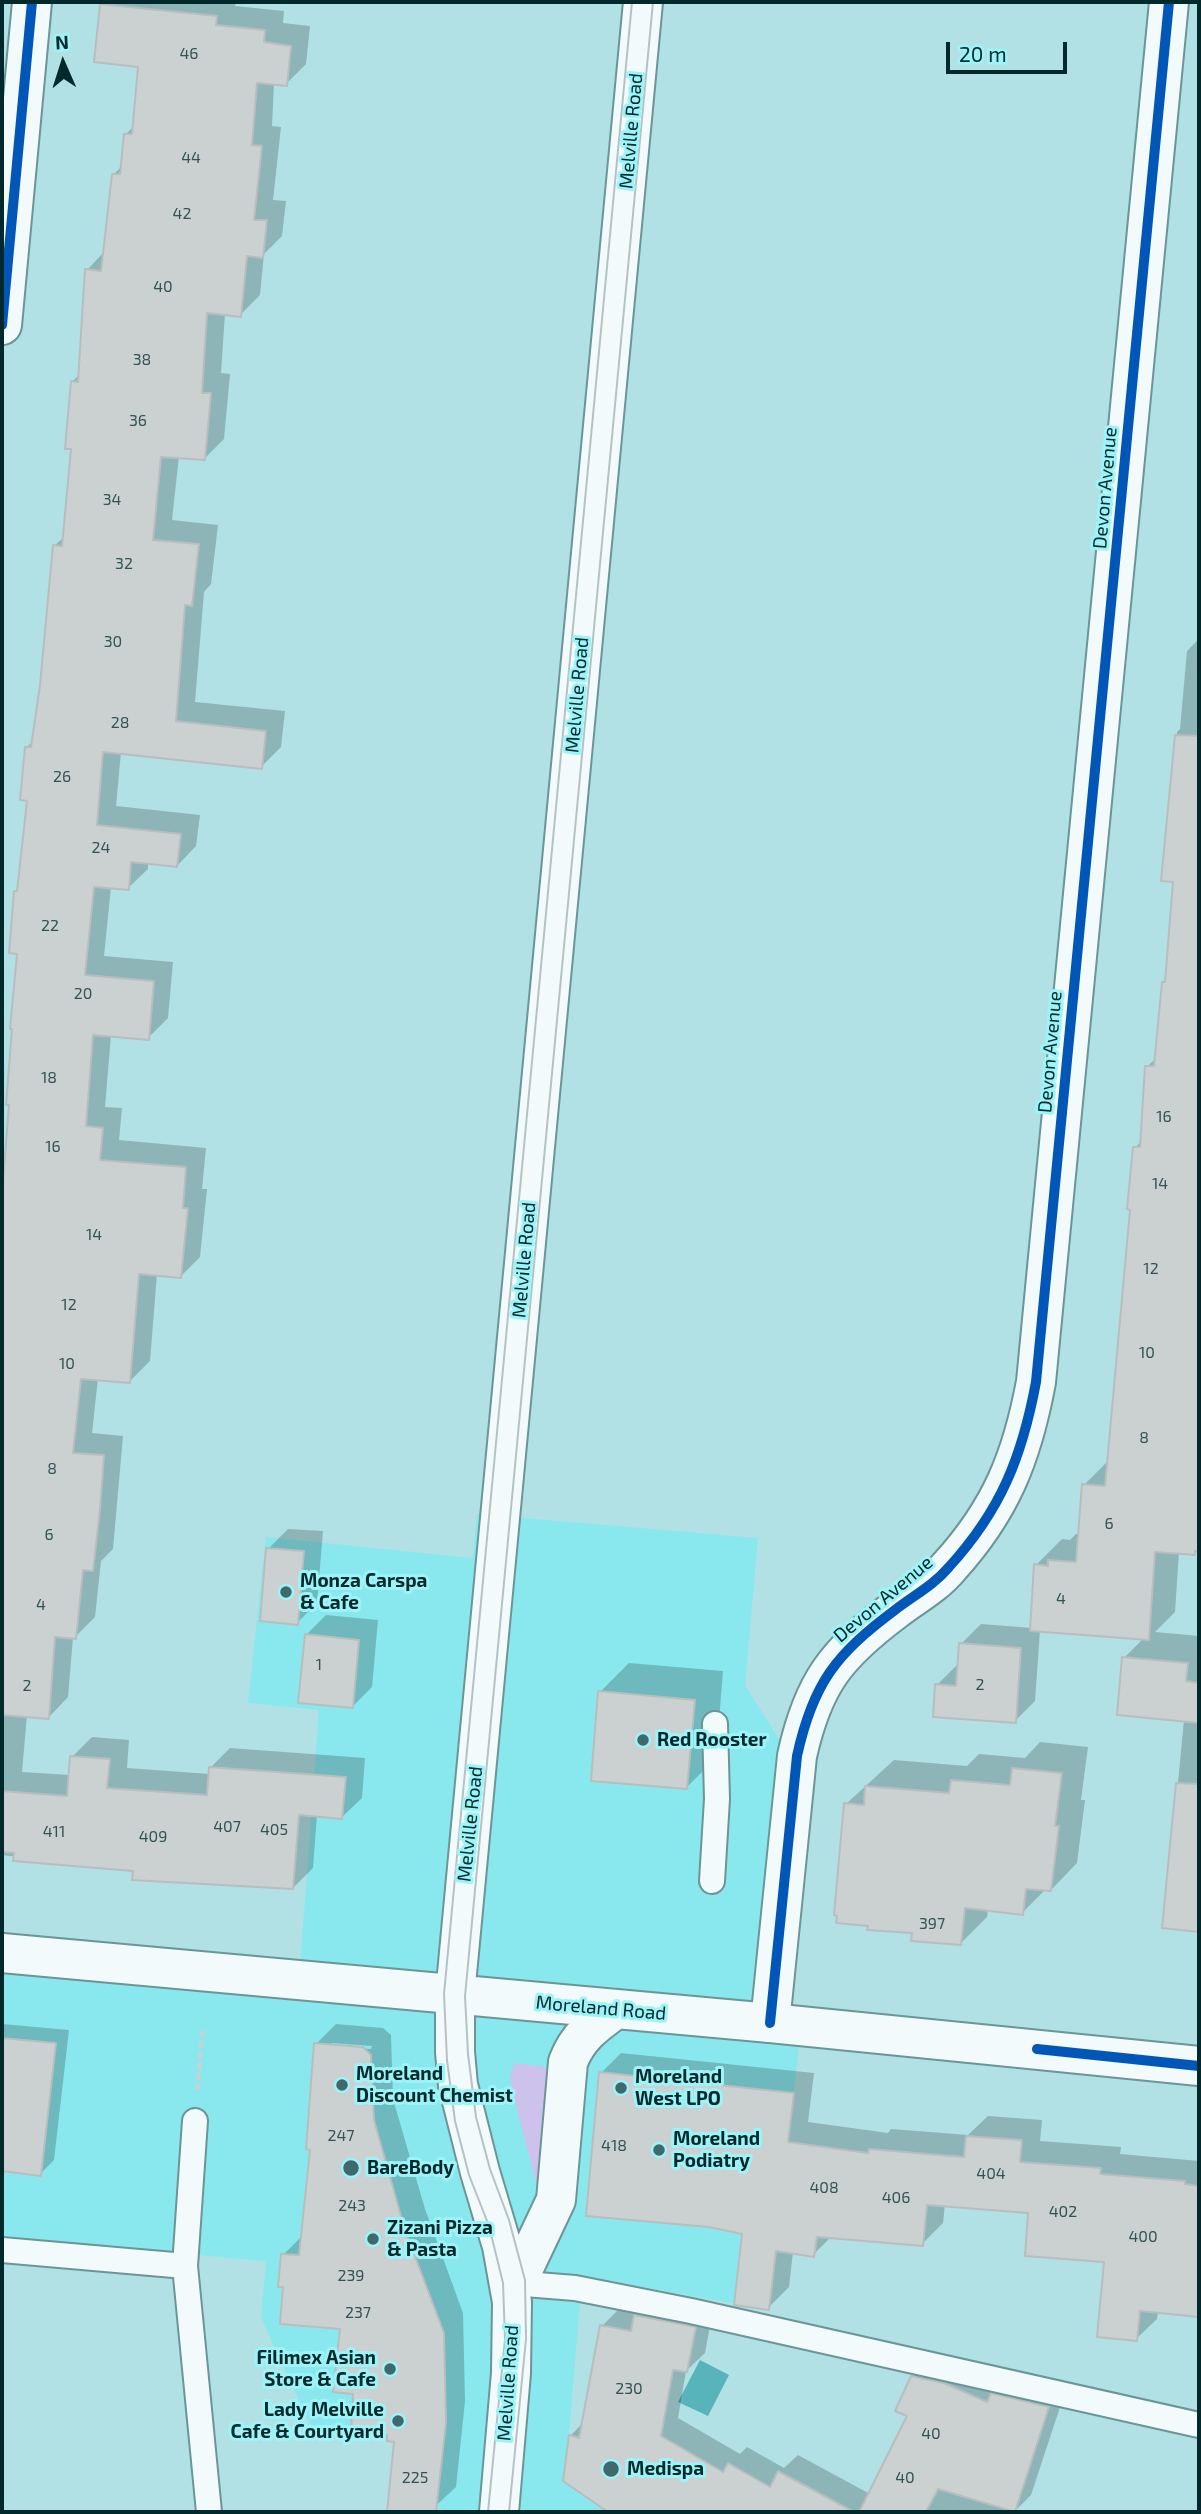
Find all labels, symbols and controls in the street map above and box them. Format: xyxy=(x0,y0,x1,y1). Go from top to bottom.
north arrow xyxy=(28,28,98,98)
scale bar xyxy=(949,28,1070,72)
text: N xyxy=(54,30,69,53)
text: 20 m xyxy=(959,41,1007,66)
house number: 46 xyxy=(180,44,198,64)
street label: Melville Road xyxy=(615,72,647,190)
house number: 44 xyxy=(181,148,201,168)
house number: 42 xyxy=(173,204,191,224)
house number: 40 xyxy=(153,277,173,297)
house number: 38 xyxy=(133,350,151,370)
house number: 36 xyxy=(129,411,147,431)
street label: Devon Avenue xyxy=(1088,426,1122,550)
house number: 34 xyxy=(103,490,121,510)
house number: 32 xyxy=(115,554,133,574)
house number: 30 xyxy=(104,632,122,652)
street label: Melville Road xyxy=(561,636,593,754)
house number: 28 xyxy=(111,713,129,733)
house number: 26 xyxy=(53,767,71,787)
house number: 24 xyxy=(92,838,110,858)
house number: 22 xyxy=(41,916,59,936)
house number: 20 xyxy=(74,984,92,1004)
street label: Devon Avenue xyxy=(1033,990,1067,1114)
house number: 18 xyxy=(41,1068,57,1088)
house number: 16 xyxy=(1156,1107,1172,1127)
house number: 16 xyxy=(45,1137,61,1157)
house number: 14 xyxy=(1152,1174,1168,1194)
street label: Melville Road xyxy=(508,1201,540,1319)
house number: 14 xyxy=(86,1225,102,1245)
house number: 12 xyxy=(1143,1259,1159,1279)
house number: 12 xyxy=(61,1295,77,1315)
house number: 10 xyxy=(1139,1343,1155,1363)
house number: 10 xyxy=(59,1354,75,1374)
house number: 8 xyxy=(1139,1428,1149,1448)
house number: 8 xyxy=(47,1459,57,1479)
house number: 6 xyxy=(1104,1514,1114,1534)
house number: 6 xyxy=(44,1525,54,1545)
street label: Devon Avenue xyxy=(829,1551,937,1647)
place label: Monza Carspa & Cafe xyxy=(300,1570,427,1614)
marker: Monza Carspa & Cafe xyxy=(278,1584,294,1600)
house number: 4 xyxy=(1056,1589,1066,1609)
house number: 4 xyxy=(36,1595,46,1615)
house number: 1 xyxy=(316,1655,322,1675)
house number: 2 xyxy=(976,1675,984,1695)
house number: 2 xyxy=(23,1676,31,1696)
place label: Red Rooster xyxy=(657,1729,767,1751)
marker: Red Rooster xyxy=(635,1732,651,1748)
street label: Melville Road xyxy=(453,1765,487,1883)
house number: 407 xyxy=(213,1817,241,1837)
house number: 405 xyxy=(260,1820,288,1840)
house number: 411 xyxy=(43,1822,65,1842)
house number: 409 xyxy=(139,1827,167,1847)
house number: 397 xyxy=(919,1914,945,1934)
street label: Moreland Road xyxy=(535,1991,667,2025)
place label: Moreland Discount Chemist xyxy=(356,2063,513,2107)
place label: Moreland West LPO xyxy=(635,2066,722,2110)
marker: Moreland Discount Chemist xyxy=(334,2077,350,2093)
marker: Moreland West LPO xyxy=(613,2080,629,2096)
house number: 247 xyxy=(327,2126,355,2146)
place label: Moreland Podiatry xyxy=(673,2128,760,2172)
house number: 418 xyxy=(601,2136,627,2156)
marker: Moreland Podiatry xyxy=(651,2142,667,2158)
place label: BareBody xyxy=(367,2157,454,2179)
marker: BareBody xyxy=(341,2158,361,2178)
house number: 404 xyxy=(976,2164,1006,2184)
house number: 408 xyxy=(809,2178,839,2198)
house number: 406 xyxy=(882,2188,910,2208)
house number: 243 xyxy=(338,2196,366,2216)
house number: 402 xyxy=(1049,2202,1077,2222)
place label: Zizani Pizza & Pasta xyxy=(387,2217,493,2261)
house number: 400 xyxy=(1128,2227,1158,2247)
marker: Zizani Pizza & Pasta xyxy=(365,2231,381,2247)
house number: 239 xyxy=(337,2266,365,2286)
house number: 237 xyxy=(345,2303,371,2323)
street label: Melville Road xyxy=(493,2324,523,2442)
place label: Filimex Asian Store & Cafe xyxy=(256,2347,376,2391)
marker: Filimex Asian Store & Cafe xyxy=(382,2361,398,2377)
house number: 230 xyxy=(615,2379,643,2399)
place label: Lady Melville Cafe & Courtyard xyxy=(231,2399,384,2443)
marker: Lady Melville Cafe & Courtyard xyxy=(390,2413,406,2429)
house number: 40 xyxy=(921,2424,941,2444)
place label: Medispa xyxy=(627,2458,704,2480)
marker: Medispa xyxy=(601,2459,621,2479)
house number: 225 xyxy=(402,2468,428,2488)
house number: 40 xyxy=(895,2468,915,2488)

